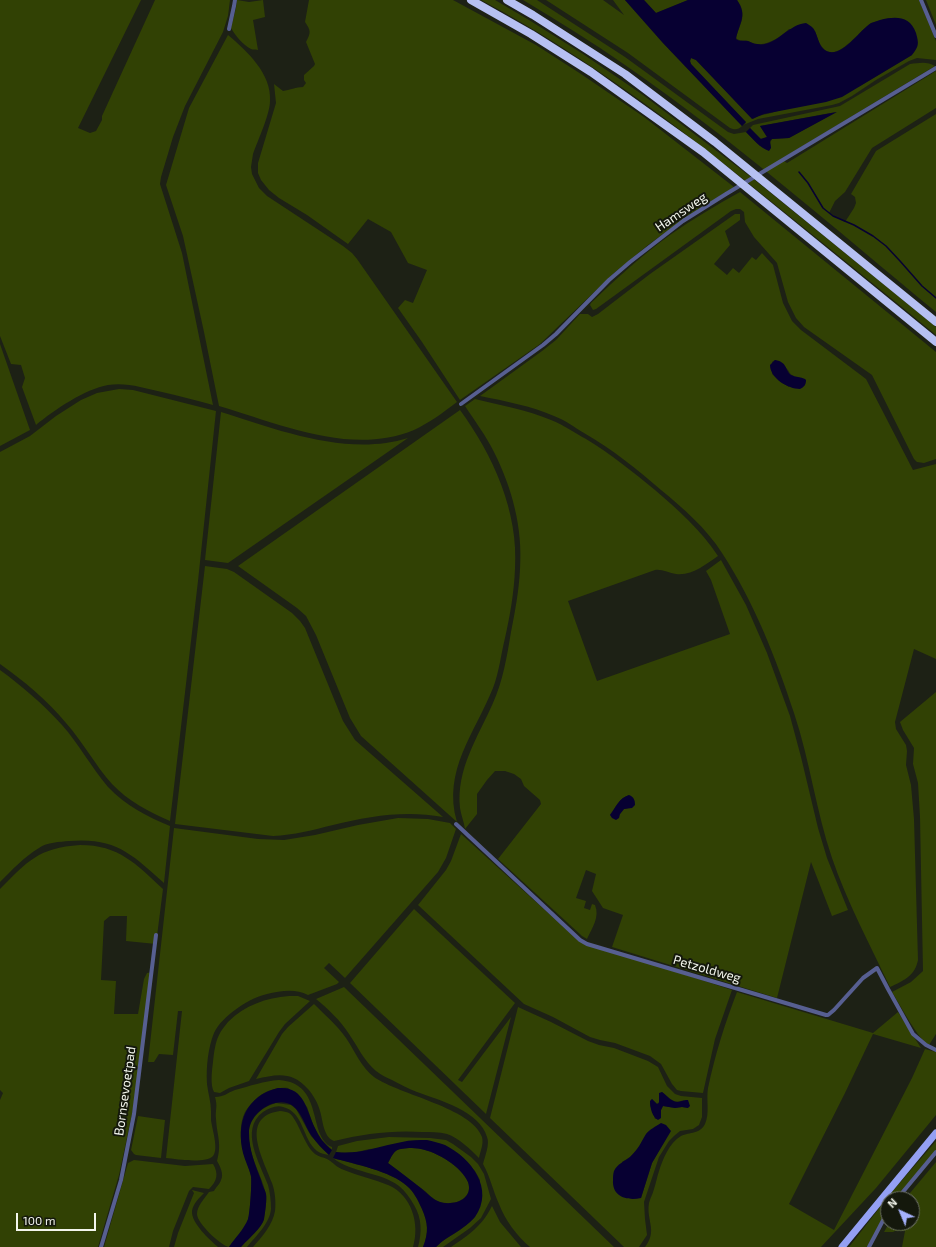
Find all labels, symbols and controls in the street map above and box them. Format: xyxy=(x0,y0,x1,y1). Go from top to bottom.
street label: Hamsweg xyxy=(652,189,710,235)
street label: Petzoldweg xyxy=(671,952,743,986)
street label: Bornsevoetpad xyxy=(111,1045,139,1137)
north arrow xyxy=(880,1191,920,1231)
text: N xyxy=(885,1195,899,1210)
scale bar xyxy=(18,1205,98,1231)
text: 100 m xyxy=(23,1213,55,1227)

